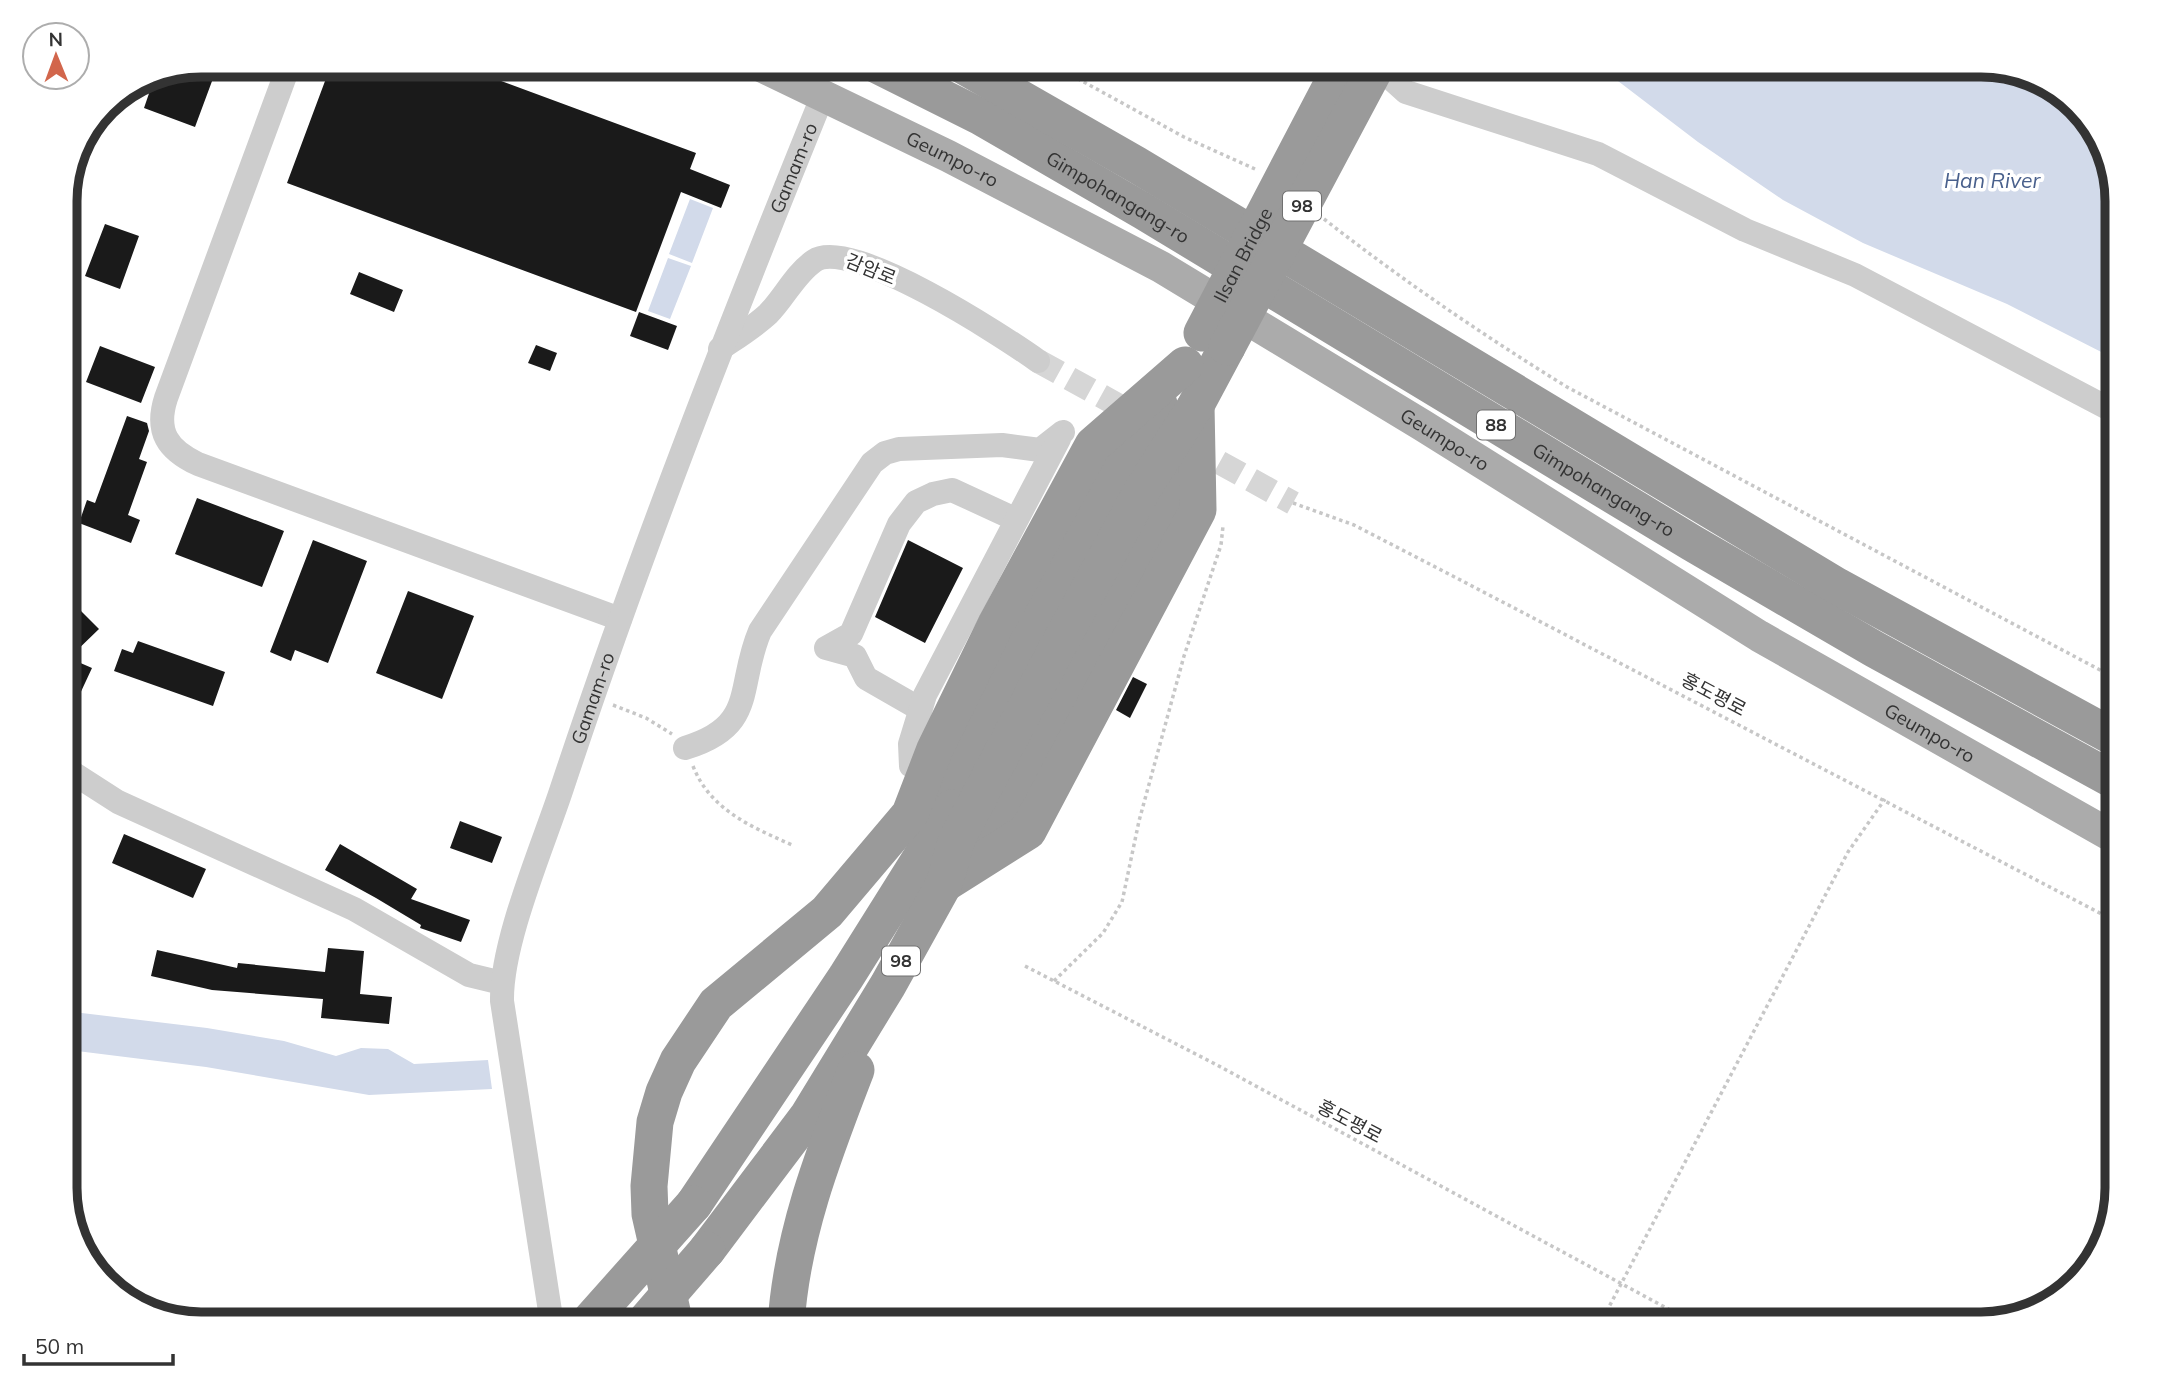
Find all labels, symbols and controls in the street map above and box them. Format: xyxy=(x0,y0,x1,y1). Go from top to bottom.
north arrow xyxy=(21,21,91,91)
text: N xyxy=(48,27,63,51)
street label: Gamam-ro xyxy=(764,119,823,217)
street label: Geumpo-ro xyxy=(902,126,1003,192)
street label: Gimpohangang-ro xyxy=(1042,146,1194,248)
water label: Han River xyxy=(1944,167,2041,193)
road number: 98 xyxy=(1283,191,1321,220)
street label: Ilsan Bridge xyxy=(1208,203,1277,307)
street label: 감암로 xyxy=(842,248,900,290)
street label: Geumpo-ro xyxy=(1396,403,1494,476)
road number: 88 xyxy=(1477,410,1515,440)
street label: Gimpohangang-ro xyxy=(1528,437,1679,542)
street label: Gamam-ro xyxy=(566,649,620,747)
street label: 홍도평로 xyxy=(1677,667,1751,721)
street label: Geumpo-ro xyxy=(1880,698,1979,768)
road number: 98 xyxy=(882,946,920,976)
street label: 홍도평로 xyxy=(1313,1094,1387,1148)
scale bar xyxy=(24,1322,173,1366)
text: 50 m xyxy=(35,1333,84,1359)

